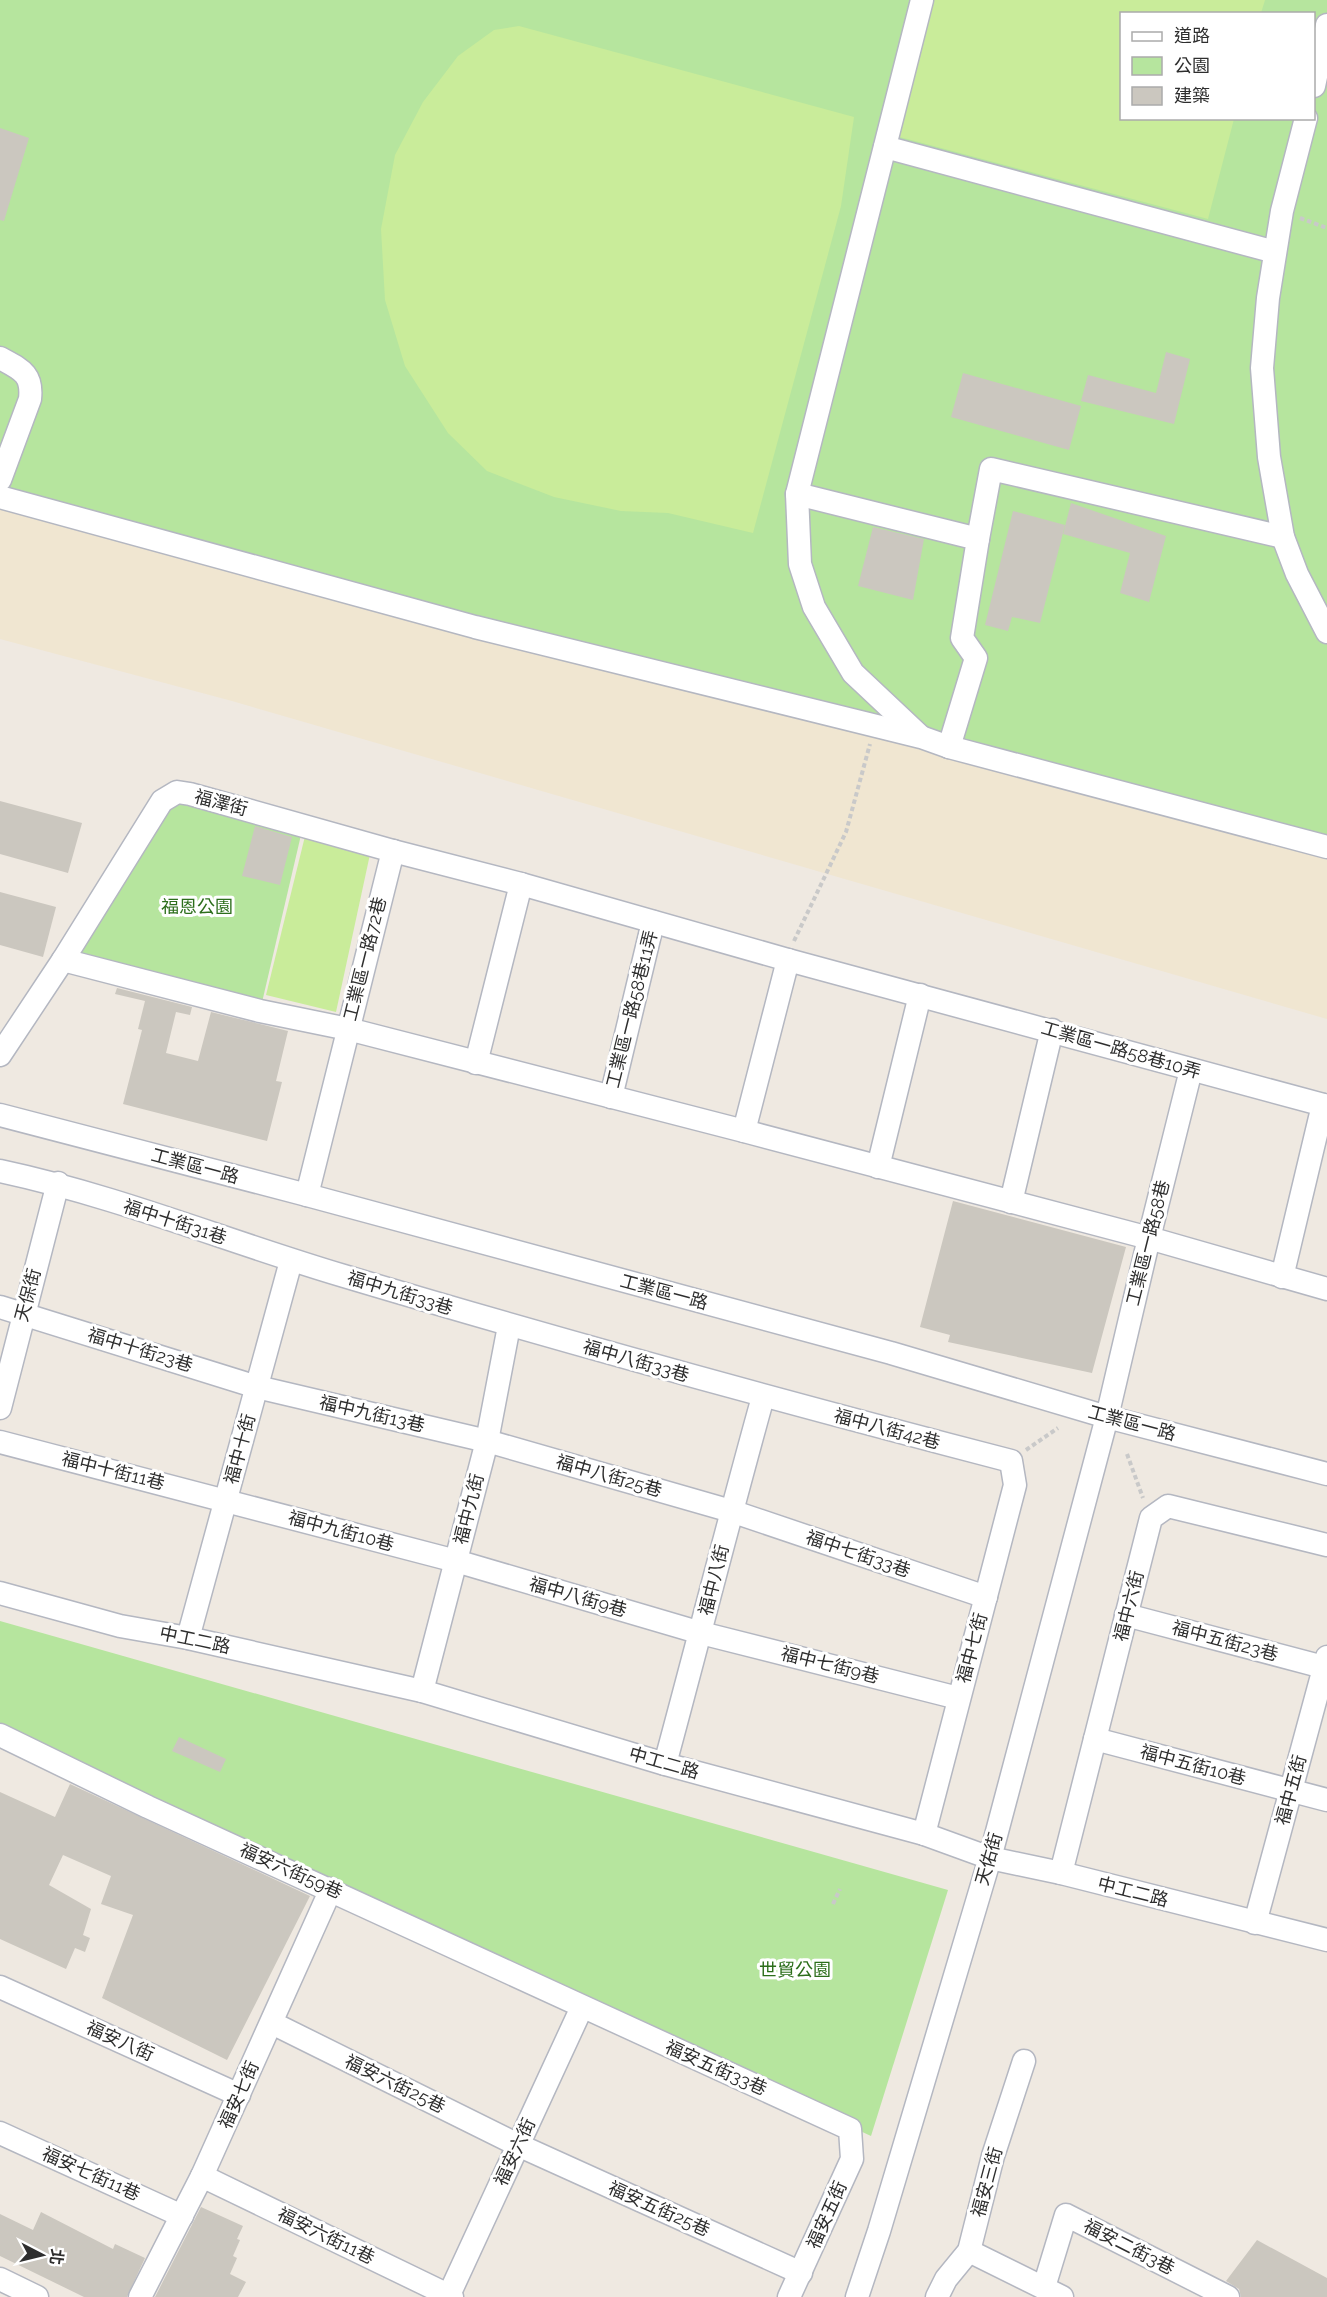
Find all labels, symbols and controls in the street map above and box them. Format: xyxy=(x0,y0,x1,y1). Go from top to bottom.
legend xyxy=(1120,12,1315,120)
text: 道路 xyxy=(1174,25,1210,46)
text: 公園 xyxy=(1174,55,1210,76)
text: 建築 xyxy=(1174,85,1210,106)
street label: 福澤街 xyxy=(192,785,250,820)
street label: 工業區一路72巷 xyxy=(339,895,390,1023)
park label: 福恩公園 xyxy=(161,896,233,917)
street label: 工業區一路58巷11弄 xyxy=(602,928,661,1090)
street label: 工業區一路58巷10弄 xyxy=(1039,1017,1203,1082)
street label: 工業區一路 xyxy=(149,1144,241,1187)
street label: 工業區一路58巷 xyxy=(1122,1178,1173,1308)
street label: 福中十街31巷 xyxy=(121,1195,229,1248)
street label: 天保街 xyxy=(10,1266,45,1324)
street label: 福中九街33巷 xyxy=(345,1267,455,1319)
street label: 工業區一路 xyxy=(618,1270,710,1313)
street label: 福中十街23巷 xyxy=(85,1324,195,1375)
street label: 福中八街33巷 xyxy=(581,1335,692,1386)
street label: 福中九街13巷 xyxy=(317,1391,427,1436)
street label: 工業區一路 xyxy=(1086,1401,1178,1444)
street label: 福中八街42巷 xyxy=(832,1404,943,1453)
street label: 福中十街 xyxy=(220,1411,259,1486)
street label: 福中十街11巷 xyxy=(59,1448,167,1493)
street label: 福中八街25巷 xyxy=(554,1450,665,1501)
street label: 福中九街 xyxy=(450,1471,487,1546)
street label: 福中九街10巷 xyxy=(286,1506,396,1555)
street label: 福中七街33巷 xyxy=(803,1526,913,1581)
street label: 福中八街 xyxy=(695,1542,732,1617)
street label: 福中六街 xyxy=(1110,1568,1147,1643)
street label: 福中八街9巷 xyxy=(527,1573,629,1620)
street label: 福中七街 xyxy=(952,1610,991,1685)
street label: 福中五街23巷 xyxy=(1170,1616,1280,1665)
street label: 中工二路 xyxy=(158,1622,233,1657)
street label: 福中七街9巷 xyxy=(779,1642,881,1687)
street label: 福中五街10巷 xyxy=(1138,1740,1248,1789)
street label: 中工二路 xyxy=(627,1743,702,1783)
street label: 福中五街 xyxy=(1271,1752,1310,1827)
street label: 天佑街 xyxy=(971,1830,1006,1888)
street label: 福安六街59巷 xyxy=(237,1839,346,1903)
street label: 中工二路 xyxy=(1096,1873,1171,1910)
park label: 世貿公園 xyxy=(759,1959,831,1980)
street label: 福安八街 xyxy=(83,2016,157,2065)
street label: 福安五街33巷 xyxy=(662,2036,770,2099)
street label: 福安六街25巷 xyxy=(342,2050,449,2117)
street label: 福安七街 xyxy=(214,2058,263,2132)
street label: 福安六街 xyxy=(490,2115,539,2189)
street label: 福安七街11巷 xyxy=(39,2143,144,2205)
street label: 福安三街 xyxy=(967,2144,1006,2219)
street label: 福安五街25巷 xyxy=(605,2177,713,2240)
street label: 福安五街 xyxy=(802,2178,851,2252)
street label: 福安六街11巷 xyxy=(274,2203,378,2268)
street label: 福安二街3巷 xyxy=(1080,2215,1178,2279)
north arrow xyxy=(12,2225,72,2285)
text: 北 xyxy=(46,2248,67,2266)

